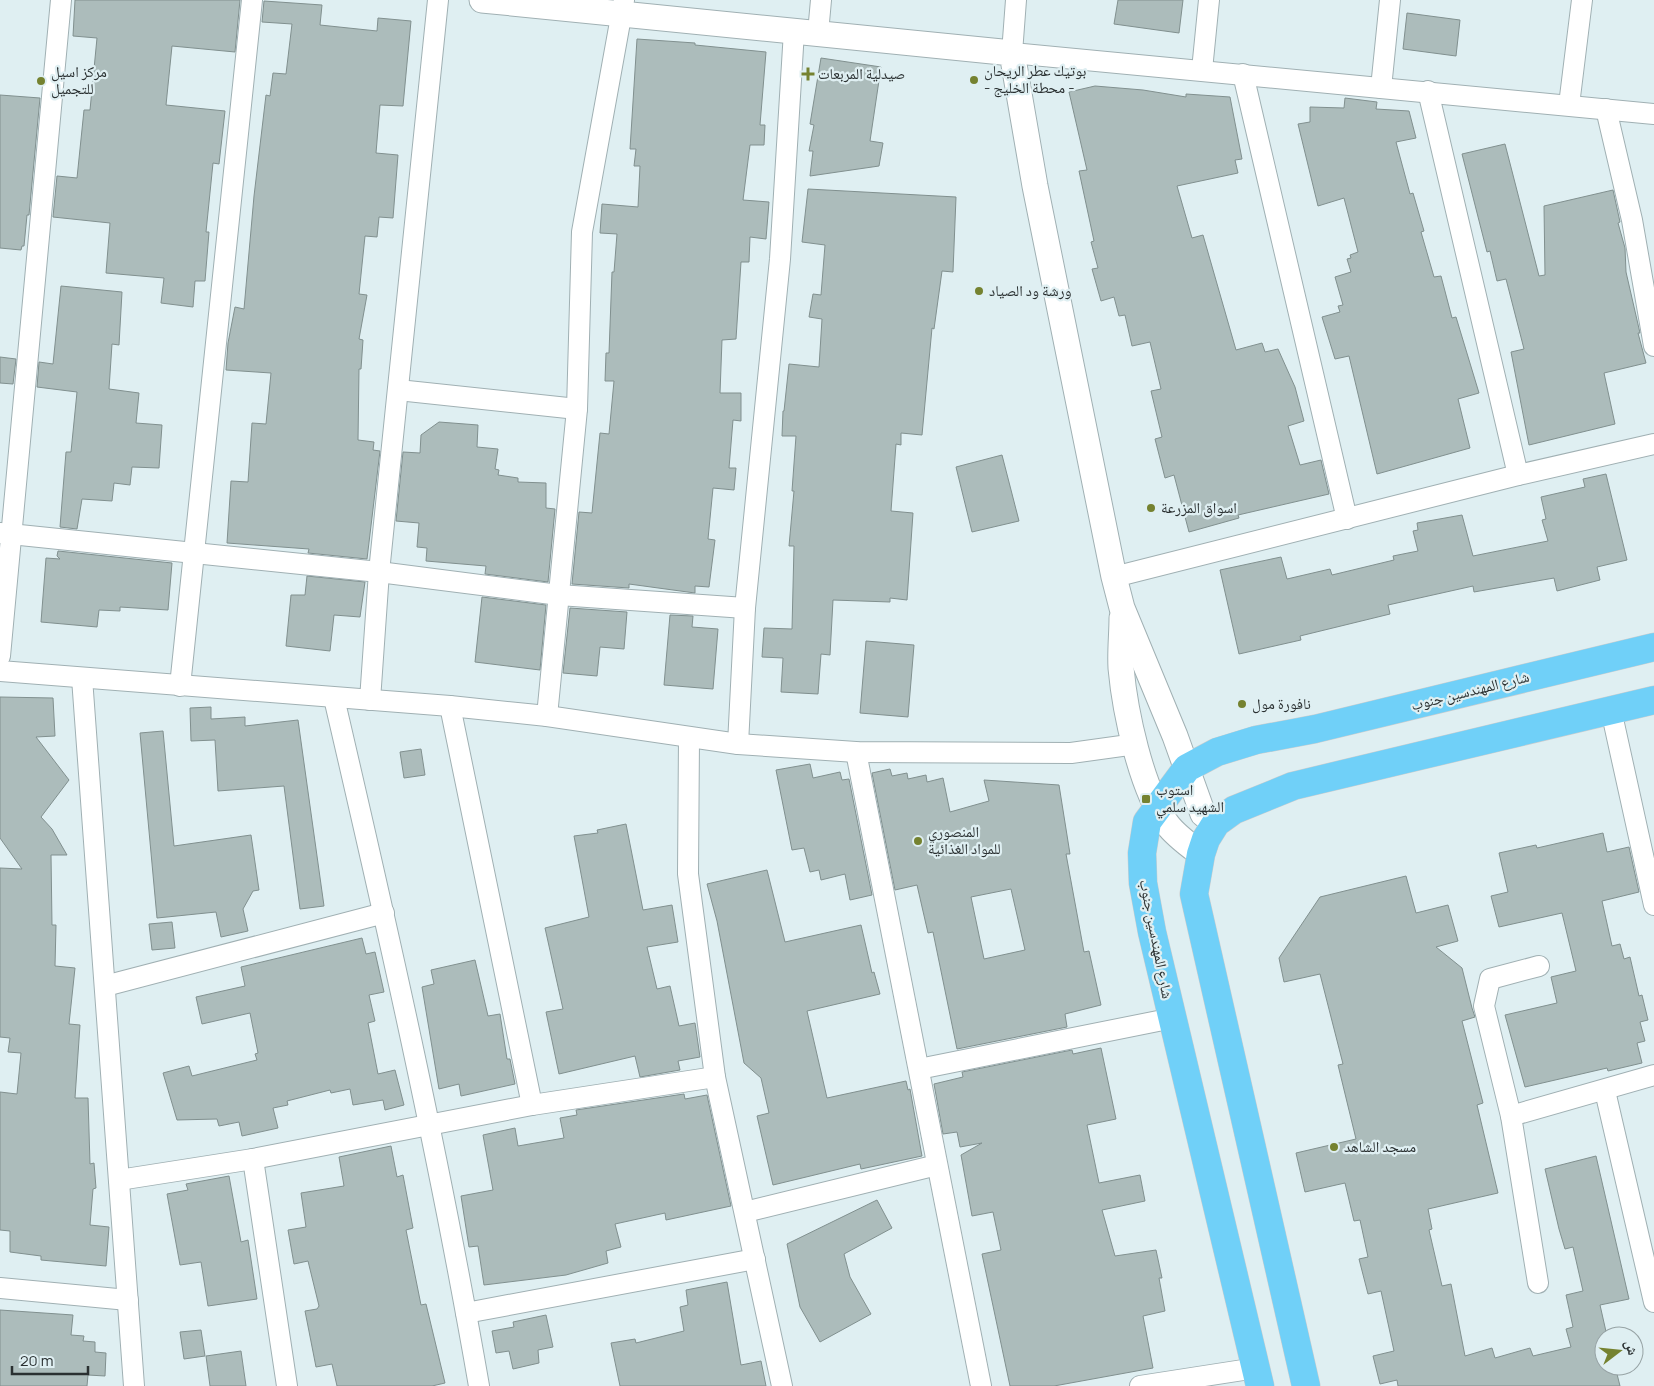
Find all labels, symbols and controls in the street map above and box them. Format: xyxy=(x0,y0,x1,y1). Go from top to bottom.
place label: بوتيك عطر الريحان - محطة الخليج - xyxy=(984,60,1086,98)
place label: مركز اسيل للتجميل xyxy=(51,61,107,99)
place label: صيدلية المربعات xyxy=(818,63,905,84)
marker: صيدلية المربعات xyxy=(802,68,814,80)
marker: بوتيك عطر الريحان - محطة الخليج - xyxy=(968,74,980,86)
marker: مركز اسيل للتجميل xyxy=(35,75,47,87)
place label: ورشة ود الصياد xyxy=(989,280,1072,301)
marker: ورشة ود الصياد xyxy=(973,285,985,297)
place label: اسواق المزرعة xyxy=(1161,497,1237,518)
marker: اسواق المزرعة xyxy=(1145,502,1157,514)
street label: شارع المهندسين جنوب xyxy=(1409,666,1531,715)
place label: نافورة مول xyxy=(1252,693,1311,714)
marker: نافورة مول xyxy=(1236,698,1248,710)
place label: استوب الشهيد سلمي xyxy=(1156,779,1224,819)
marker: استوب الشهيد سلمي xyxy=(1140,793,1152,805)
place label: المنصوري للمواد الغذائية xyxy=(928,821,1001,859)
marker: المنصوري للمواد الغذائية xyxy=(912,835,924,847)
street label: شارع المهندسين جنوب xyxy=(1135,877,1178,1001)
place label: مسجد الشاهد xyxy=(1344,1136,1416,1157)
marker: مسجد الشاهد xyxy=(1328,1141,1340,1153)
north arrow xyxy=(1594,1326,1644,1376)
text: ش xyxy=(1621,1338,1643,1357)
scale bar xyxy=(12,1344,89,1376)
text: 20 m xyxy=(20,1350,53,1371)

